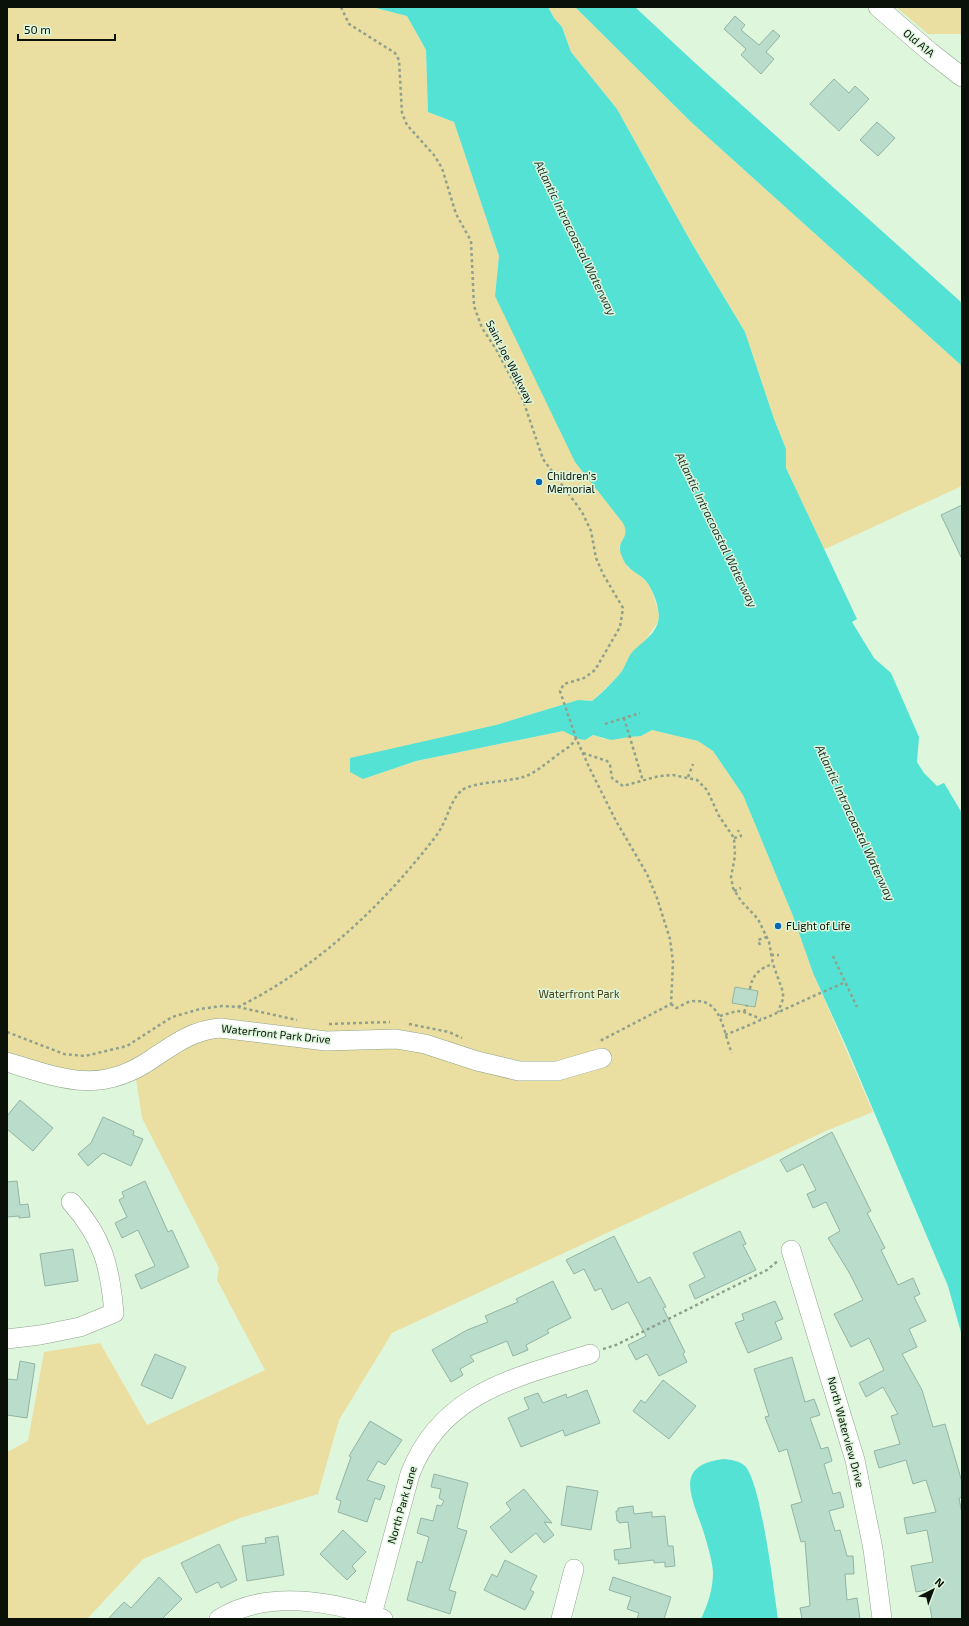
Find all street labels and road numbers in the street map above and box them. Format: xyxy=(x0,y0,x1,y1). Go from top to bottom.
street label: Old A1A xyxy=(901,26,938,60)
street label: Saint Joe Walkway xyxy=(484,318,537,406)
street label: Waterfront Park Drive xyxy=(221,1021,331,1046)
street label: North Waterview Drive xyxy=(825,1375,868,1489)
street label: North Park Lane xyxy=(384,1464,419,1545)

